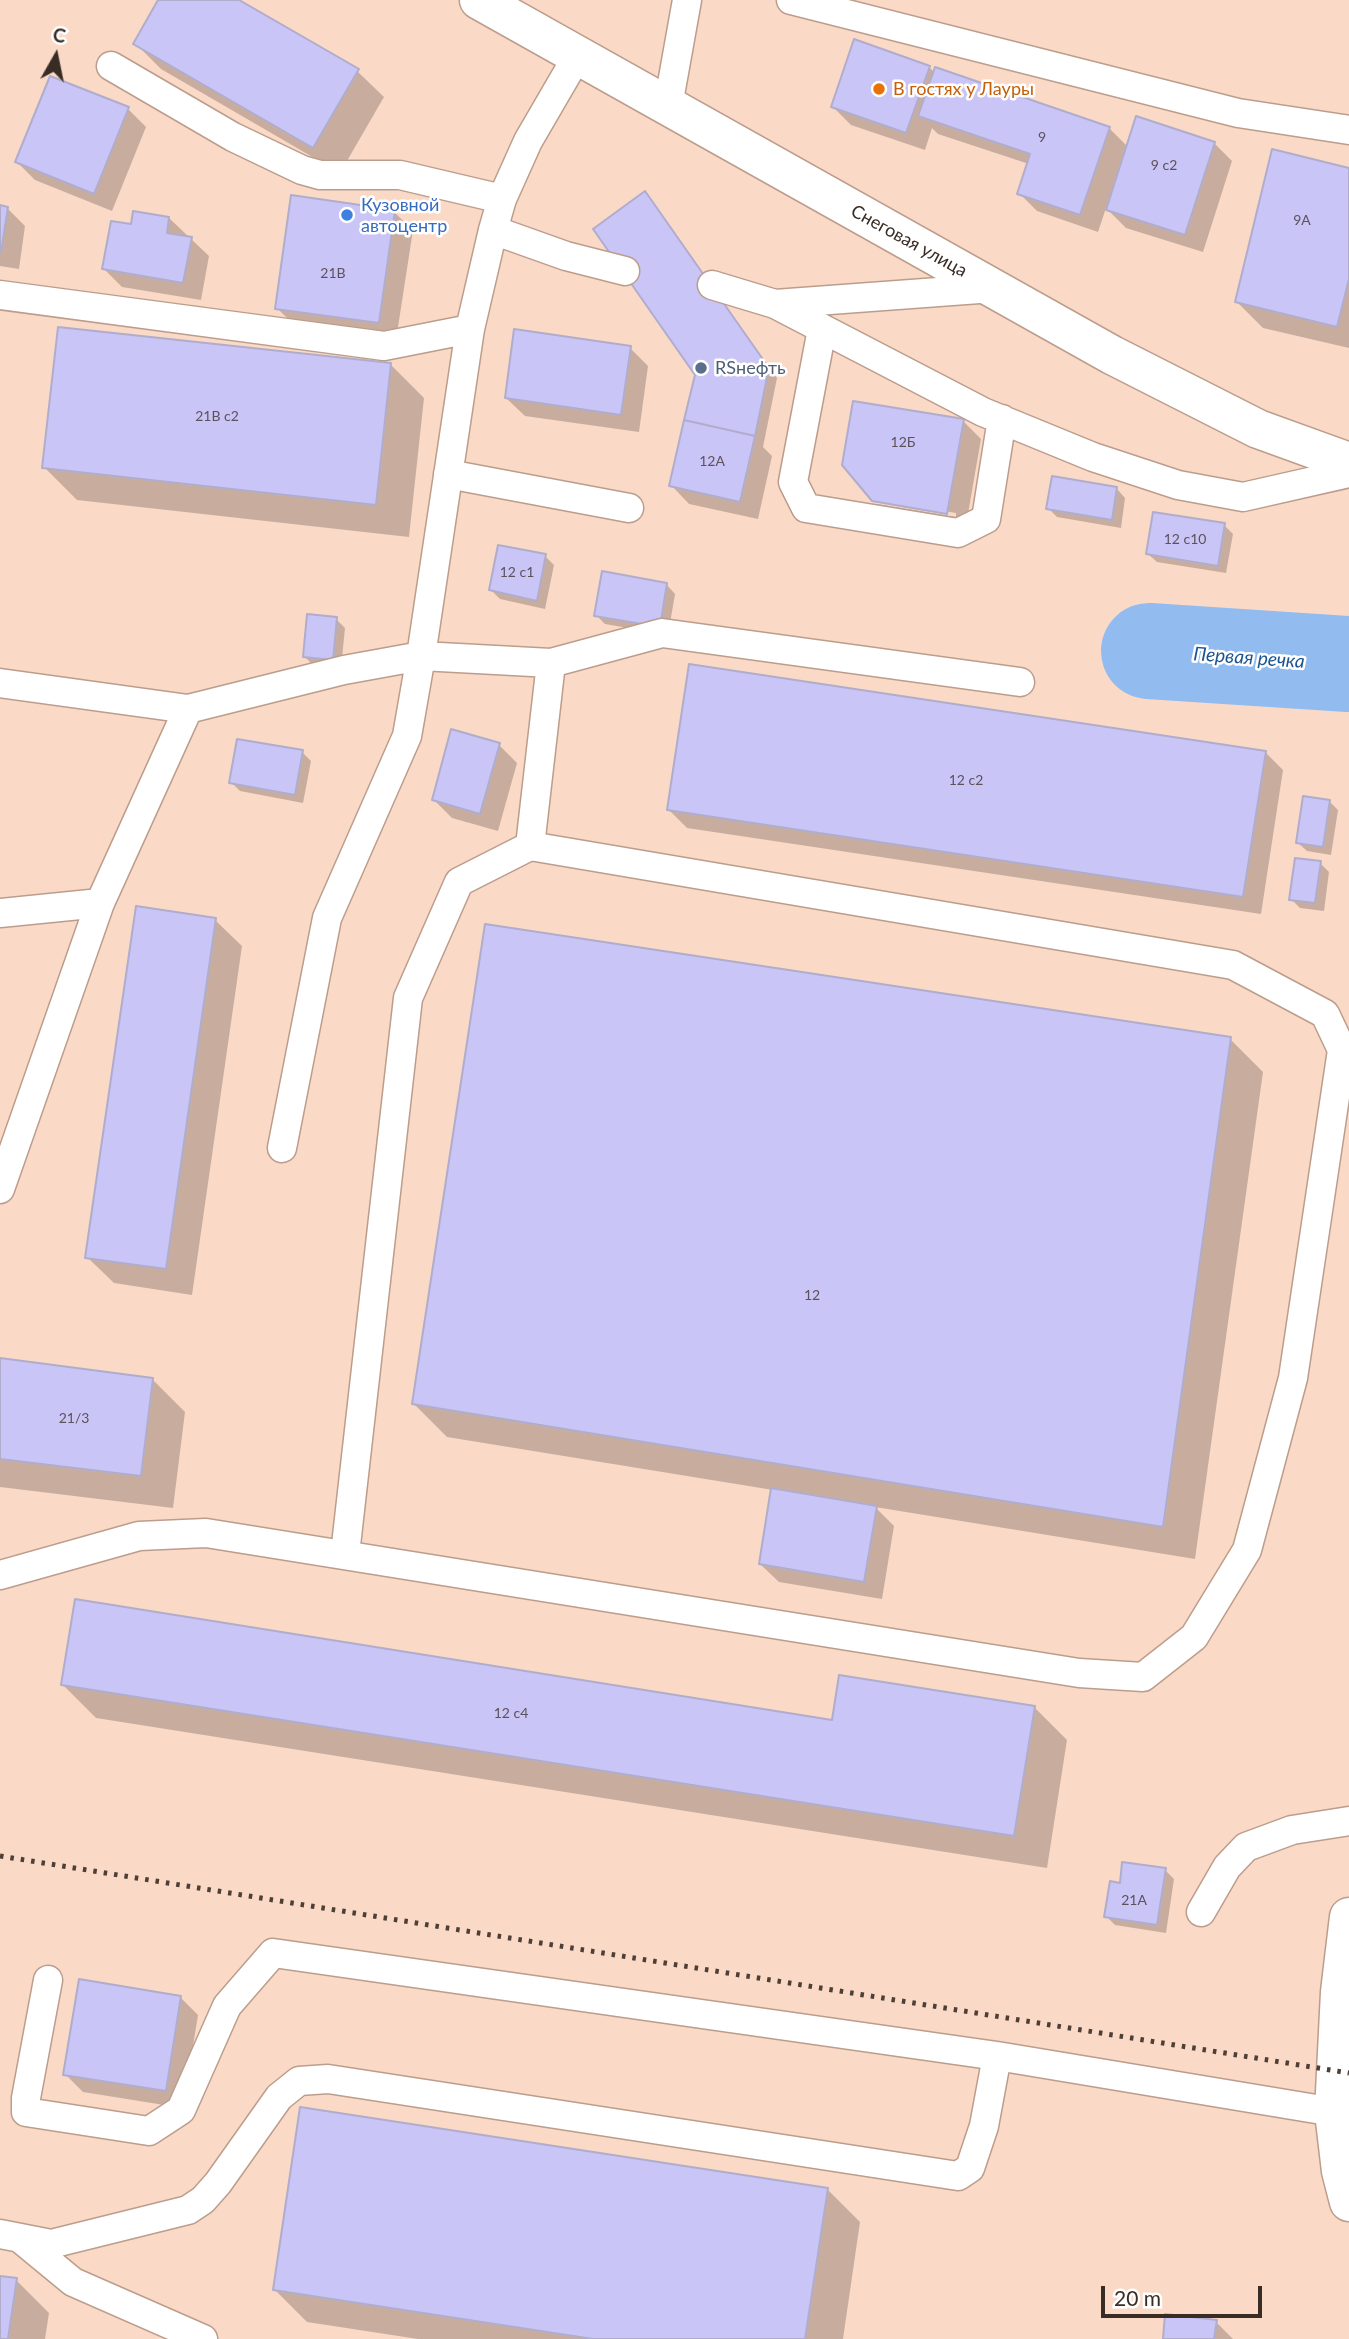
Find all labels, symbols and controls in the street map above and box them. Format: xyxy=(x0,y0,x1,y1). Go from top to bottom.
north arrow xyxy=(21,21,91,91)
text: С xyxy=(51,22,67,47)
place label: В гостях у Лауры xyxy=(893,78,1034,100)
marker: В гостях у Лауры xyxy=(871,81,887,97)
house number: 9 xyxy=(1038,129,1046,145)
house number: 9 с2 xyxy=(1151,157,1177,173)
place label: Кузовной автоцентр xyxy=(361,194,447,236)
street label: Снеговая улица xyxy=(847,200,971,282)
marker: Кузовной автоцентр xyxy=(339,207,355,223)
house number: 9А xyxy=(1293,212,1311,228)
house number: 21В xyxy=(320,265,346,281)
place label: RSнефть xyxy=(715,357,786,379)
marker: RSнефть xyxy=(693,360,709,376)
house number: 21В с2 xyxy=(195,408,239,424)
house number: 12Б xyxy=(891,434,915,450)
house number: 12А xyxy=(699,453,725,469)
house number: 12 с10 xyxy=(1164,531,1206,547)
house number: 12 с1 xyxy=(500,564,534,580)
water label: Первая речка xyxy=(1193,643,1305,673)
house number: 12 с2 xyxy=(949,772,983,788)
house number: 12 xyxy=(804,1287,820,1303)
house number: 21/3 xyxy=(59,1410,89,1426)
house number: 12 с4 xyxy=(494,1705,528,1721)
house number: 21А xyxy=(1121,1892,1147,1908)
scale bar xyxy=(1104,2272,1265,2316)
text: 20 m xyxy=(1114,2285,1161,2310)

